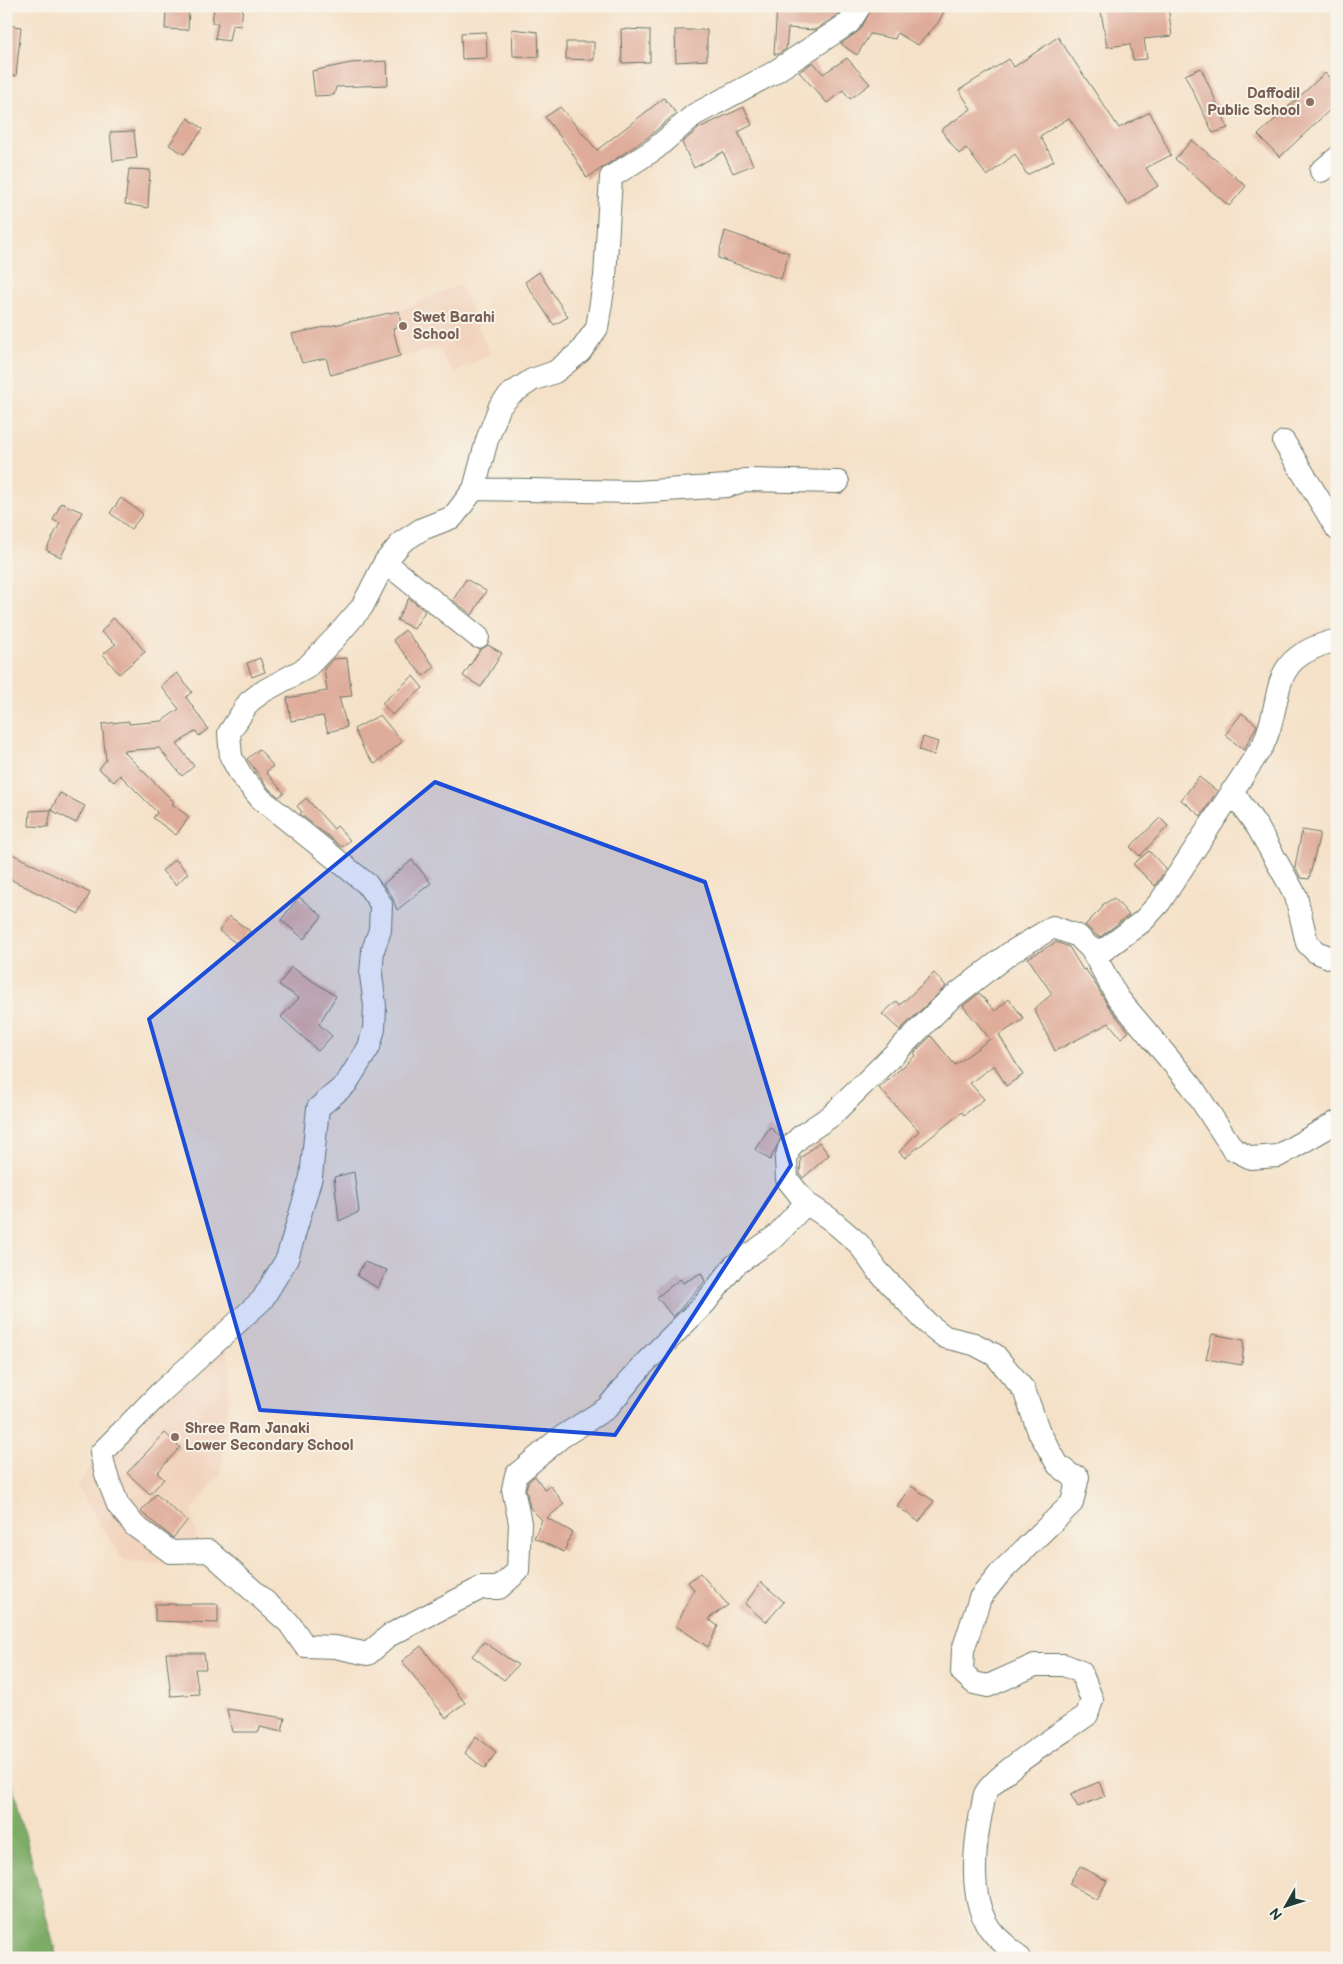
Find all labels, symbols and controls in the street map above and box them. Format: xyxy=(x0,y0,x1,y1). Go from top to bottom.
place label: Daffodil Public School xyxy=(1207,84,1300,120)
marker: Daffodil Public School xyxy=(1304,96,1316,108)
place label: Swet Barahi School xyxy=(413,308,495,344)
marker: Swet Barahi School xyxy=(397,320,409,332)
place label: Shree Ram Janaki Lower Secondary School xyxy=(185,1419,354,1455)
marker: Shree Ram Janaki Lower Secondary School xyxy=(169,1431,181,1443)
north arrow xyxy=(1260,1882,1310,1932)
text: N xyxy=(1266,1904,1286,1923)

